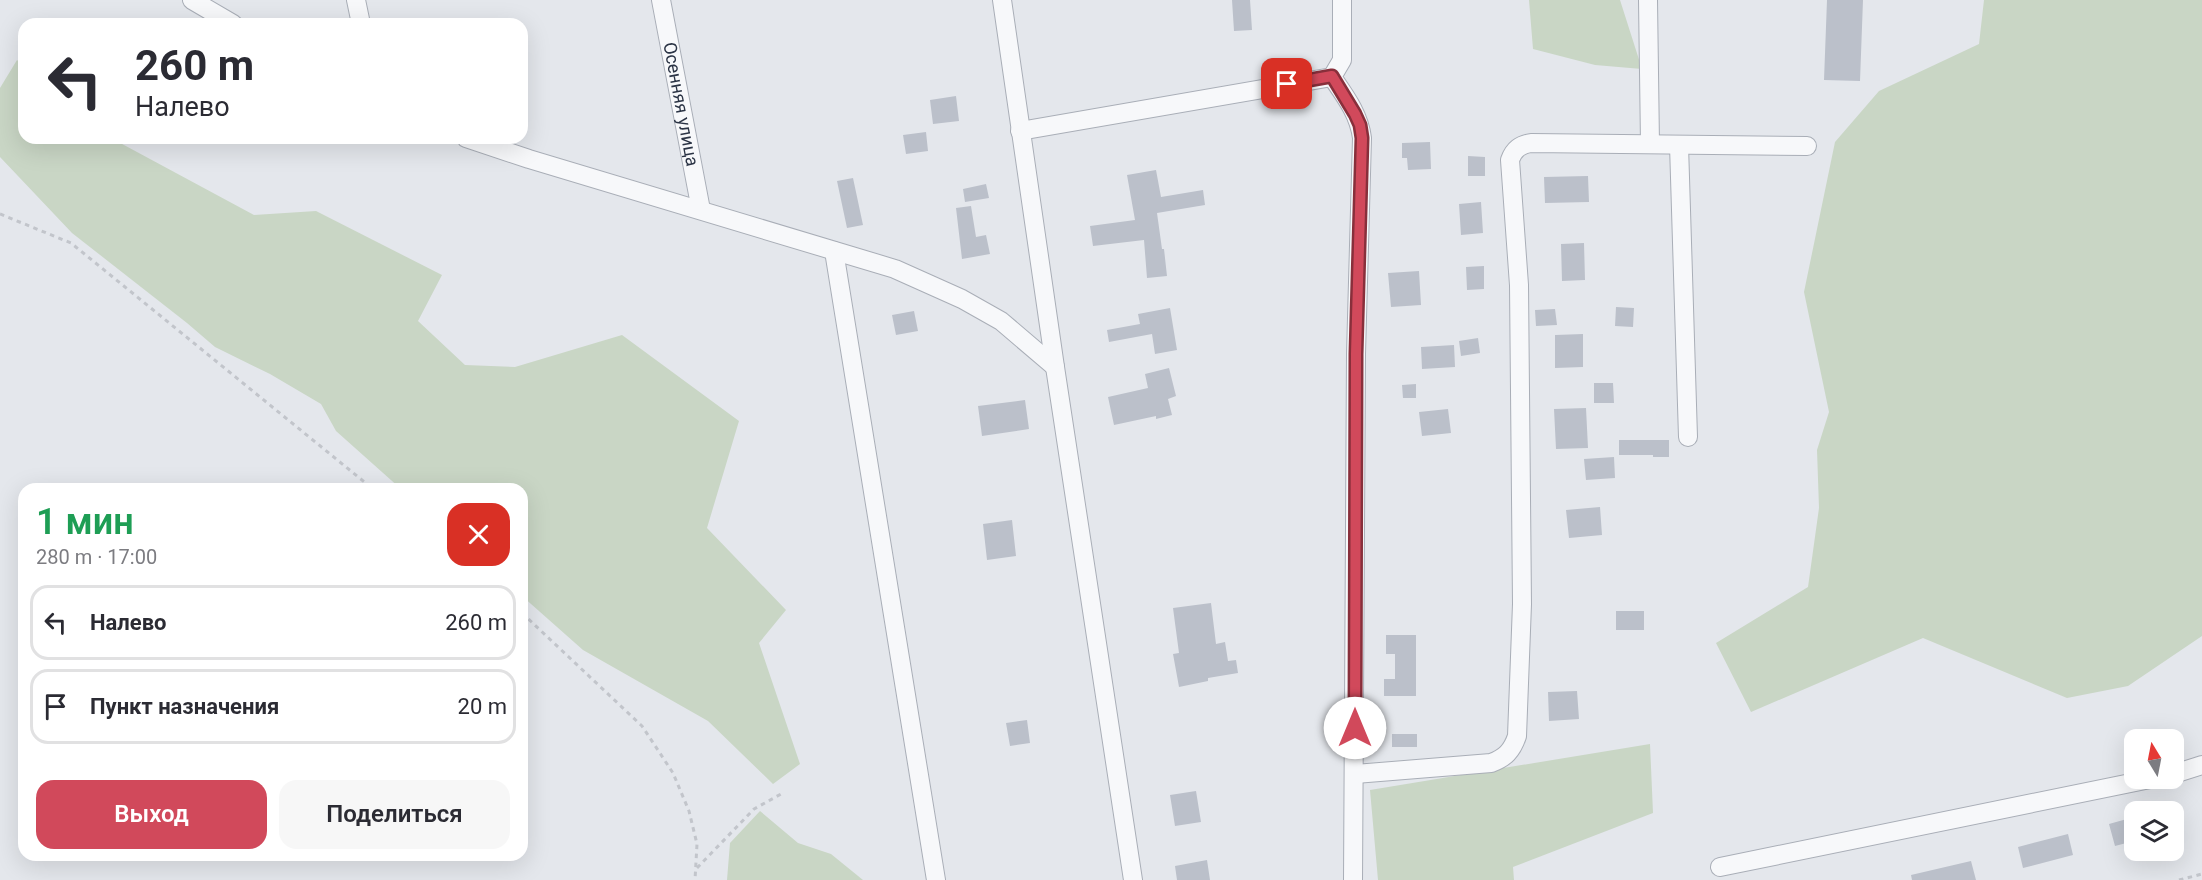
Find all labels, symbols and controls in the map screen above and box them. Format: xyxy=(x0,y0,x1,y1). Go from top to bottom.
street label: Осенняя улица xyxy=(659,40,703,168)
text: 260 m xyxy=(135,41,254,90)
icon: left xyxy=(36,42,114,120)
pin xyxy=(1261,58,1312,109)
icon: arrive xyxy=(1270,67,1303,100)
text: Налево xyxy=(135,91,230,123)
text: 1 мин xyxy=(36,501,134,543)
button: close xyxy=(447,503,510,566)
text: 280 m · 17:00 xyxy=(36,545,157,569)
icon: left xyxy=(39,606,72,639)
text: Налево xyxy=(90,610,167,635)
text: 260 m xyxy=(445,610,507,635)
icon: arrive xyxy=(39,690,72,723)
text: Пункт назначения xyxy=(90,694,279,719)
text: 20 m xyxy=(458,694,507,719)
position arrow xyxy=(1323,696,1387,760)
north arrow xyxy=(2124,729,2184,789)
map controls xyxy=(2124,729,2184,861)
button: Выход xyxy=(36,780,267,849)
button: Поделиться xyxy=(279,780,510,849)
button: layers xyxy=(2124,801,2184,861)

